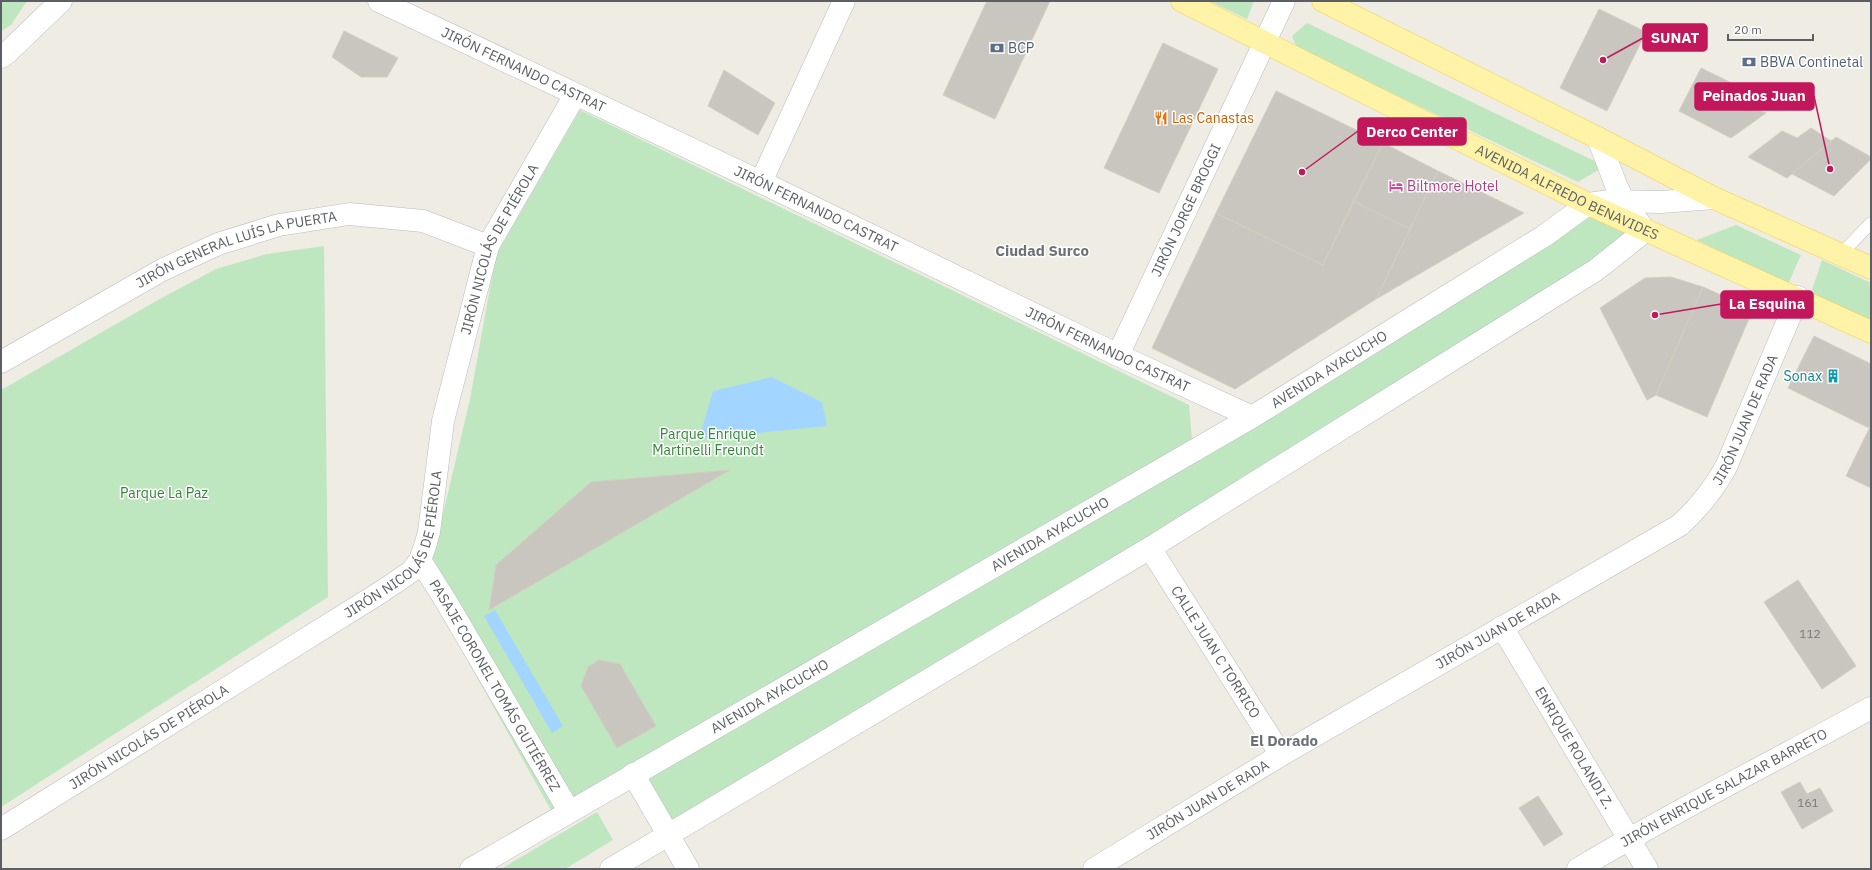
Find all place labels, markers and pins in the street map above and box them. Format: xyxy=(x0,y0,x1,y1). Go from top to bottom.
callout: SUNAT xyxy=(1643,24,1707,51)
place label: BCP xyxy=(1008,39,1034,57)
bank icon: BCP xyxy=(989,40,1005,56)
place label: BBVA Continetal xyxy=(1760,53,1863,71)
bank icon: BBVA Continetal xyxy=(1741,54,1757,70)
callout: Peinados Juan xyxy=(1695,83,1814,110)
place label: Las Canastas xyxy=(1172,109,1254,127)
restaurant icon: Las Canastas xyxy=(1153,110,1169,126)
callout: Derco Center xyxy=(1358,118,1466,145)
place label: Biltmore Hotel xyxy=(1407,177,1499,195)
hotel icon: Biltmore Hotel xyxy=(1388,178,1404,194)
callout: La Esquina xyxy=(1721,291,1813,318)
place label: Sonax xyxy=(1784,367,1822,385)
building icon: Sonax xyxy=(1825,368,1841,384)

